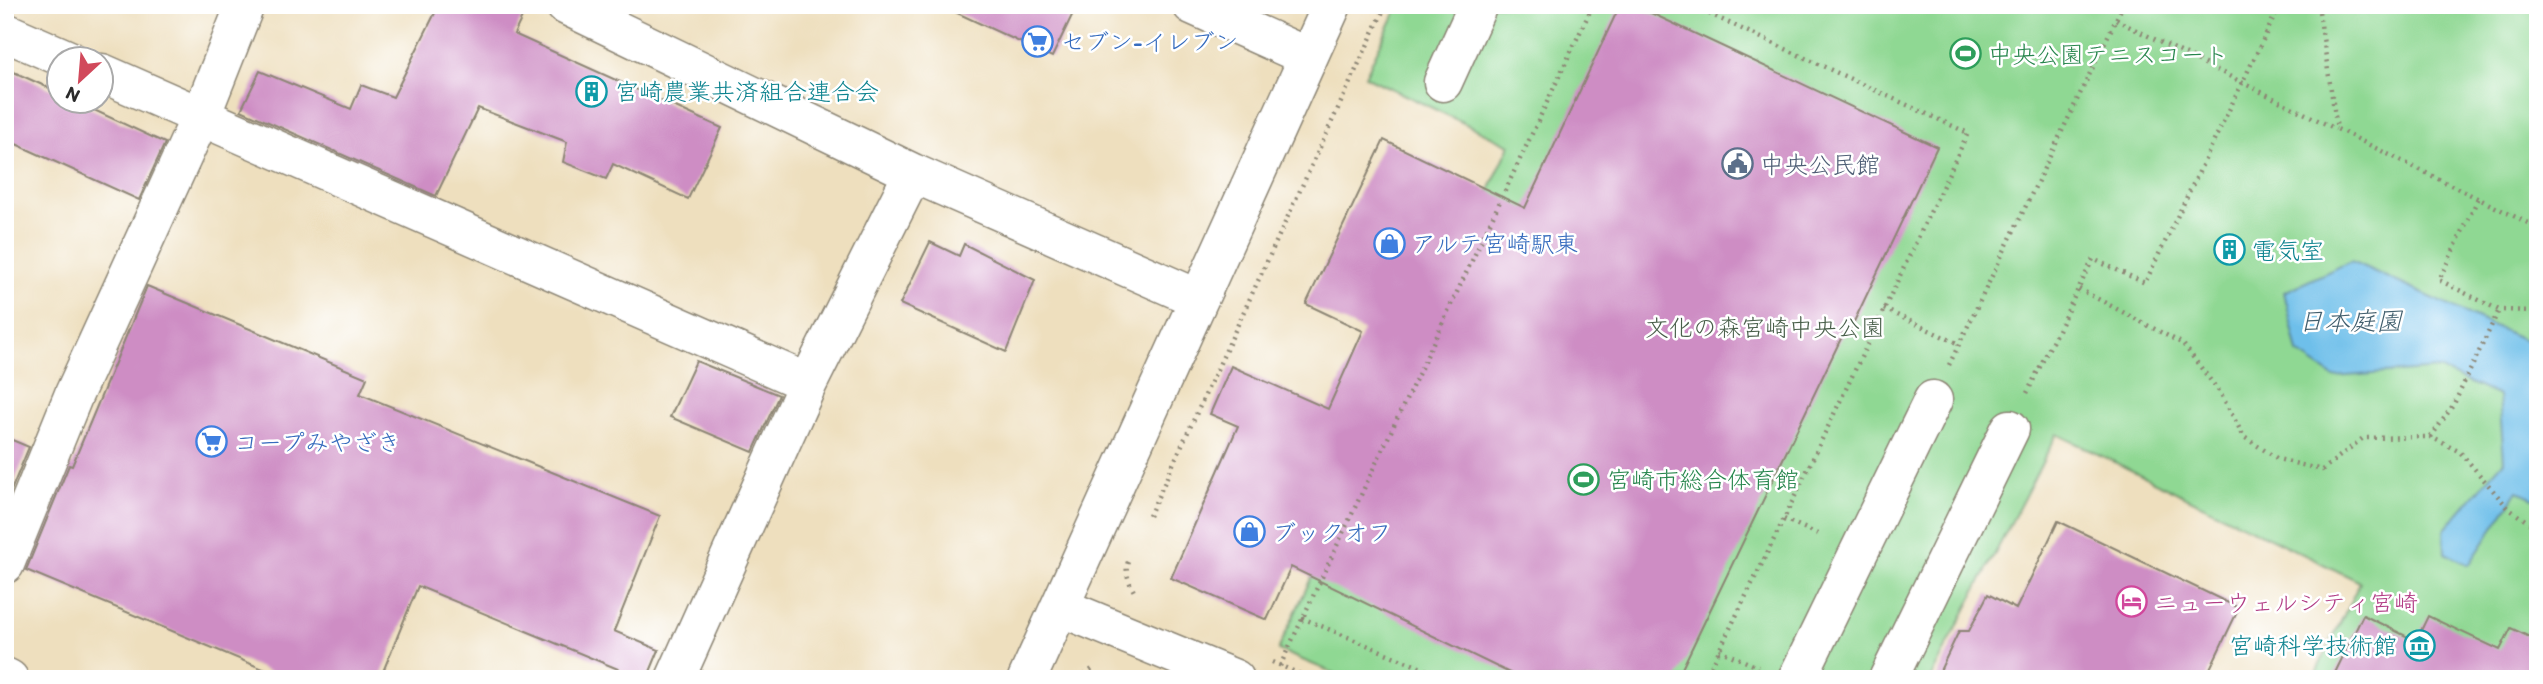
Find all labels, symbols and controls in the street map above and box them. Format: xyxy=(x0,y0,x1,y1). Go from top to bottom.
supermarket icon: セブン-イレブン xyxy=(1021,24,1055,58)
place label: セブン-イレブン xyxy=(1061,27,1239,56)
sports icon: 中央公園テニスコート xyxy=(1948,37,1982,71)
place label: 中央公園テニスコート xyxy=(1988,40,2228,69)
north arrow xyxy=(46,46,116,116)
building icon: 宮崎農業共済組合連合会 xyxy=(575,74,609,108)
place label: 宮崎農業共済組合連合会 xyxy=(615,77,879,106)
text: N xyxy=(62,82,84,108)
public building icon: 中央公民館 xyxy=(1720,147,1754,181)
place label: 中央公民館 xyxy=(1760,150,1880,179)
shop icon: アルテ宮崎駅東 xyxy=(1372,226,1406,260)
place label: アルテ宮崎駅東 xyxy=(1412,229,1579,258)
building icon: 電気室 xyxy=(2212,233,2246,267)
place label: 電気室 xyxy=(2252,236,2324,265)
water label: 日本庭園 xyxy=(2298,305,2404,337)
park label: 文化の森宮崎中央公園 xyxy=(1645,313,1885,342)
supermarket icon: コープみやざき xyxy=(194,425,228,459)
place label: コープみやざき xyxy=(234,428,401,457)
sports icon: 宮崎市総合体育館 xyxy=(1567,462,1601,496)
place label: 宮崎市総合体育館 xyxy=(1607,465,1799,494)
shop icon: ブックオフ xyxy=(1232,515,1266,549)
place label: ブックオフ xyxy=(1272,518,1392,547)
hotel icon: ニューウェルシティ宮崎 xyxy=(2114,585,2148,619)
place label: ニューウェルシティ宮崎 xyxy=(2154,588,2418,617)
museum icon: 宮崎科学技術館 xyxy=(2403,628,2437,662)
place label: 宮崎科学技術館 xyxy=(2229,631,2397,660)

